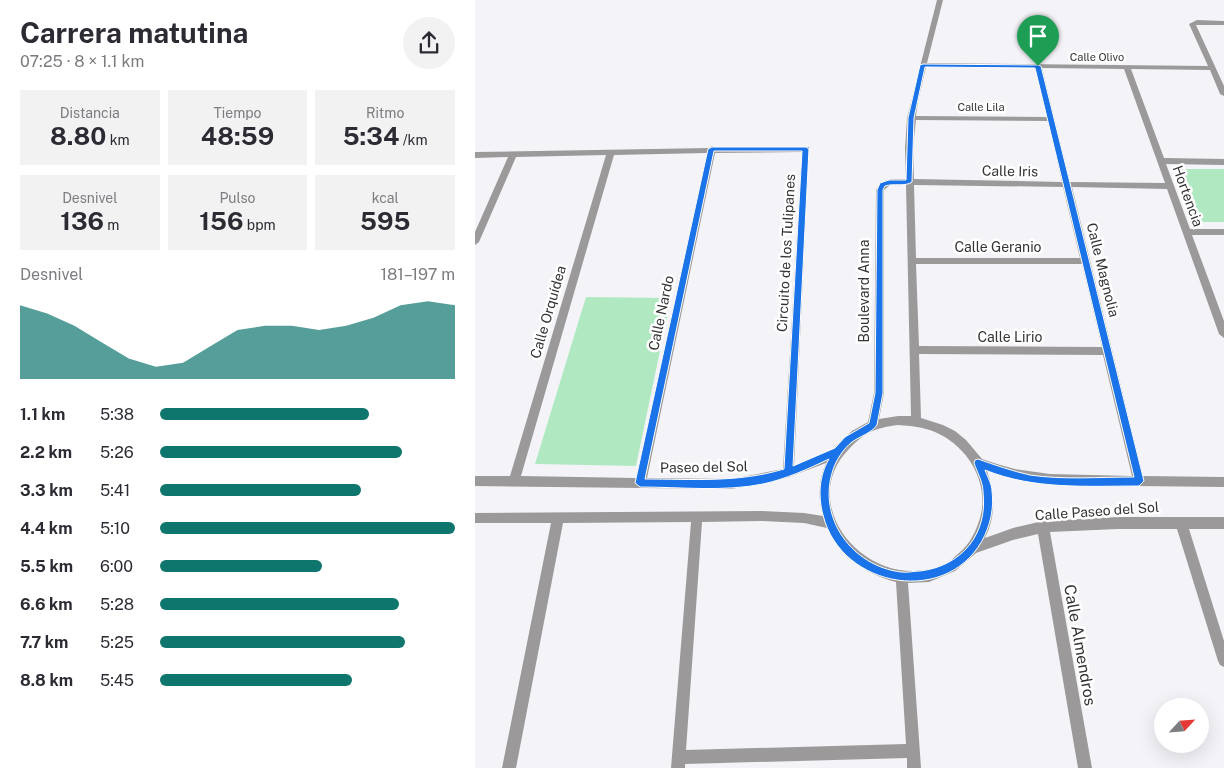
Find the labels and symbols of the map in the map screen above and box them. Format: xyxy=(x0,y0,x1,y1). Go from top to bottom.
pin xyxy=(1017,15,1059,66)
street label: Calle Olivo xyxy=(1070,51,1124,63)
street label: Calle Lila xyxy=(957,101,1005,113)
street label: Calle Iris xyxy=(982,163,1038,179)
street label: Hortencia xyxy=(1170,163,1206,229)
street label: Circuito de los Tulipanes xyxy=(774,173,798,333)
street label: Calle Magnolia xyxy=(1084,221,1122,319)
street label: Calle Geranio xyxy=(954,239,1042,255)
street label: Boulevard Anna xyxy=(856,240,872,342)
street label: Calle Orquídea xyxy=(527,264,569,360)
street label: Calle Nardo xyxy=(645,274,677,352)
street label: Calle Lirio xyxy=(978,329,1043,345)
street label: Paseo del Sol xyxy=(660,458,748,476)
street label: Calle Paseo del Sol xyxy=(1034,499,1160,523)
street label: Calle Almendros xyxy=(1060,583,1100,707)
north arrow xyxy=(1154,698,1209,752)

